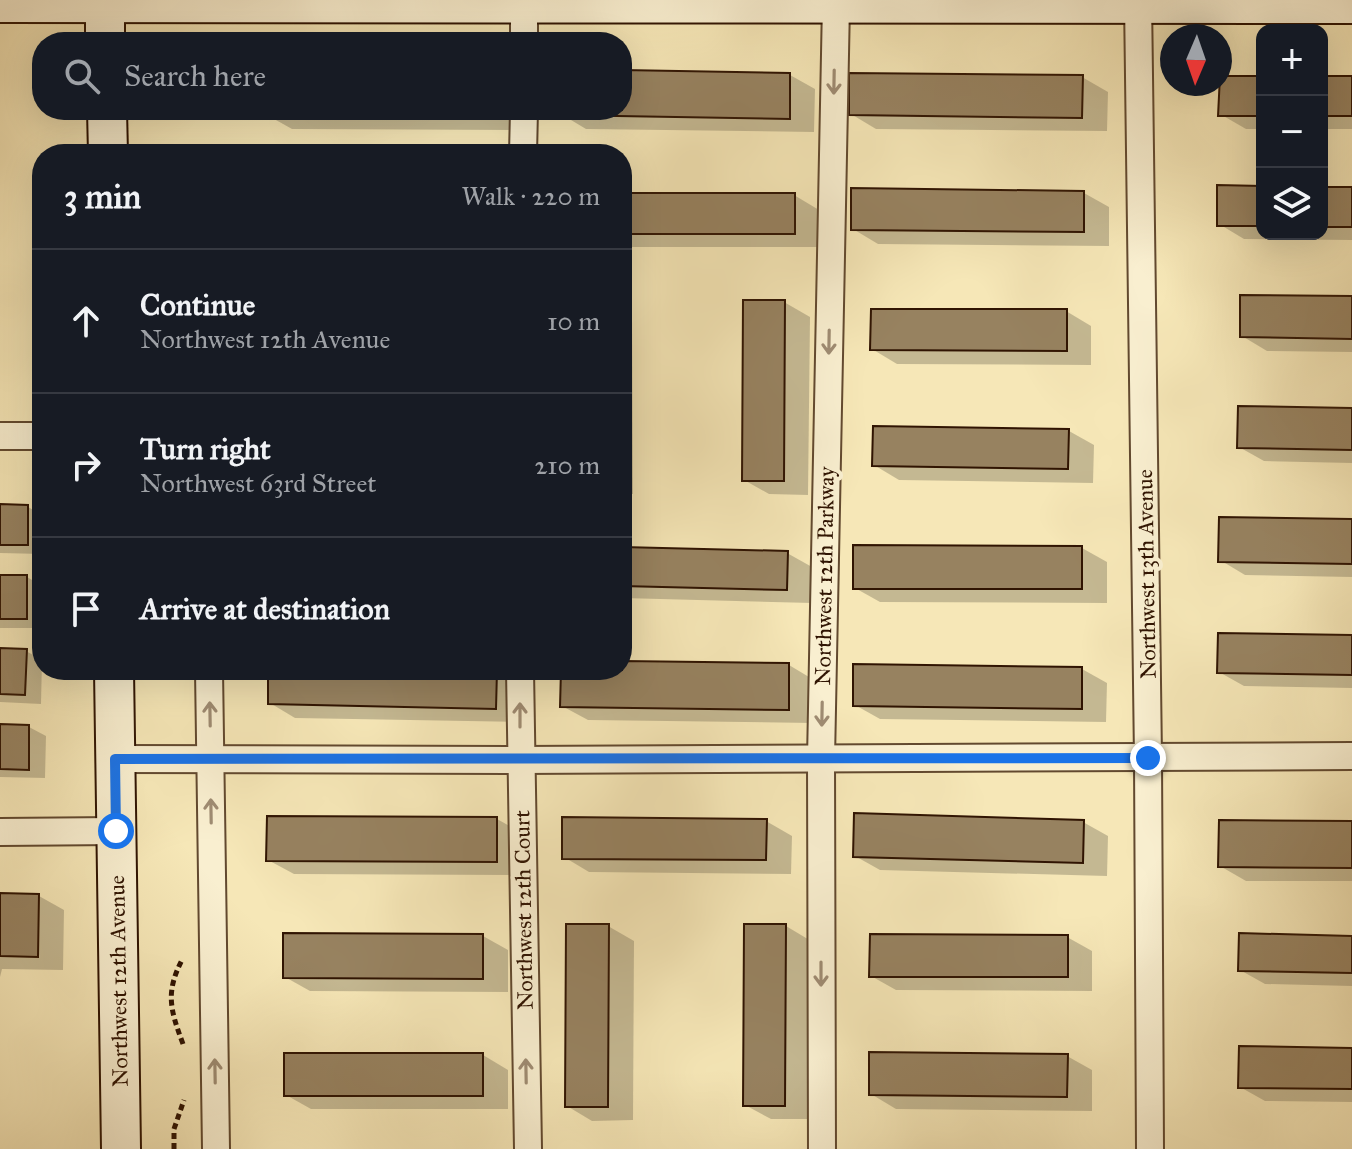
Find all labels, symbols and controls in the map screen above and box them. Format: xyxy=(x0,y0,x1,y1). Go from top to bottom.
north arrow xyxy=(1160,24,1232,96)
map controls xyxy=(1256,24,1328,240)
button: + xyxy=(1256,24,1328,96)
search box xyxy=(32,32,632,120)
icon: search xyxy=(60,54,104,98)
text: Search here xyxy=(124,58,266,94)
one-way arrow xyxy=(826,68,842,95)
button: − xyxy=(1256,96,1328,168)
button: layers xyxy=(1256,168,1328,240)
text: 3 min xyxy=(64,176,141,217)
text: Walk · 220 m xyxy=(461,180,600,212)
text: Continue xyxy=(140,287,255,323)
icon: ahead xyxy=(64,299,108,343)
text: 10 m xyxy=(547,305,600,337)
text: Northwest 12th Avenue xyxy=(140,323,390,355)
one-way arrow xyxy=(821,328,837,355)
text: Turn right xyxy=(140,431,271,467)
icon: right xyxy=(64,443,108,487)
text: 210 m xyxy=(534,449,600,481)
street label: Northwest 12th Parkway xyxy=(809,466,840,686)
text: Northwest 63rd Street xyxy=(140,467,376,499)
street label: Northwest 13th Avenue xyxy=(1131,469,1162,679)
icon: arrive xyxy=(64,587,108,631)
text: Arrive at destination xyxy=(140,591,390,627)
one-way arrow xyxy=(814,700,829,727)
one-way arrow xyxy=(202,701,218,728)
one-way arrow xyxy=(512,702,528,729)
route end xyxy=(1130,740,1166,776)
one-way arrow xyxy=(203,798,219,825)
street label: Northwest 12th Court xyxy=(508,810,539,1010)
route start xyxy=(98,813,134,849)
street label: Northwest 12th Avenue xyxy=(103,875,134,1087)
one-way arrow xyxy=(813,960,829,987)
one-way arrow xyxy=(207,1058,223,1085)
one-way arrow xyxy=(518,1058,534,1085)

